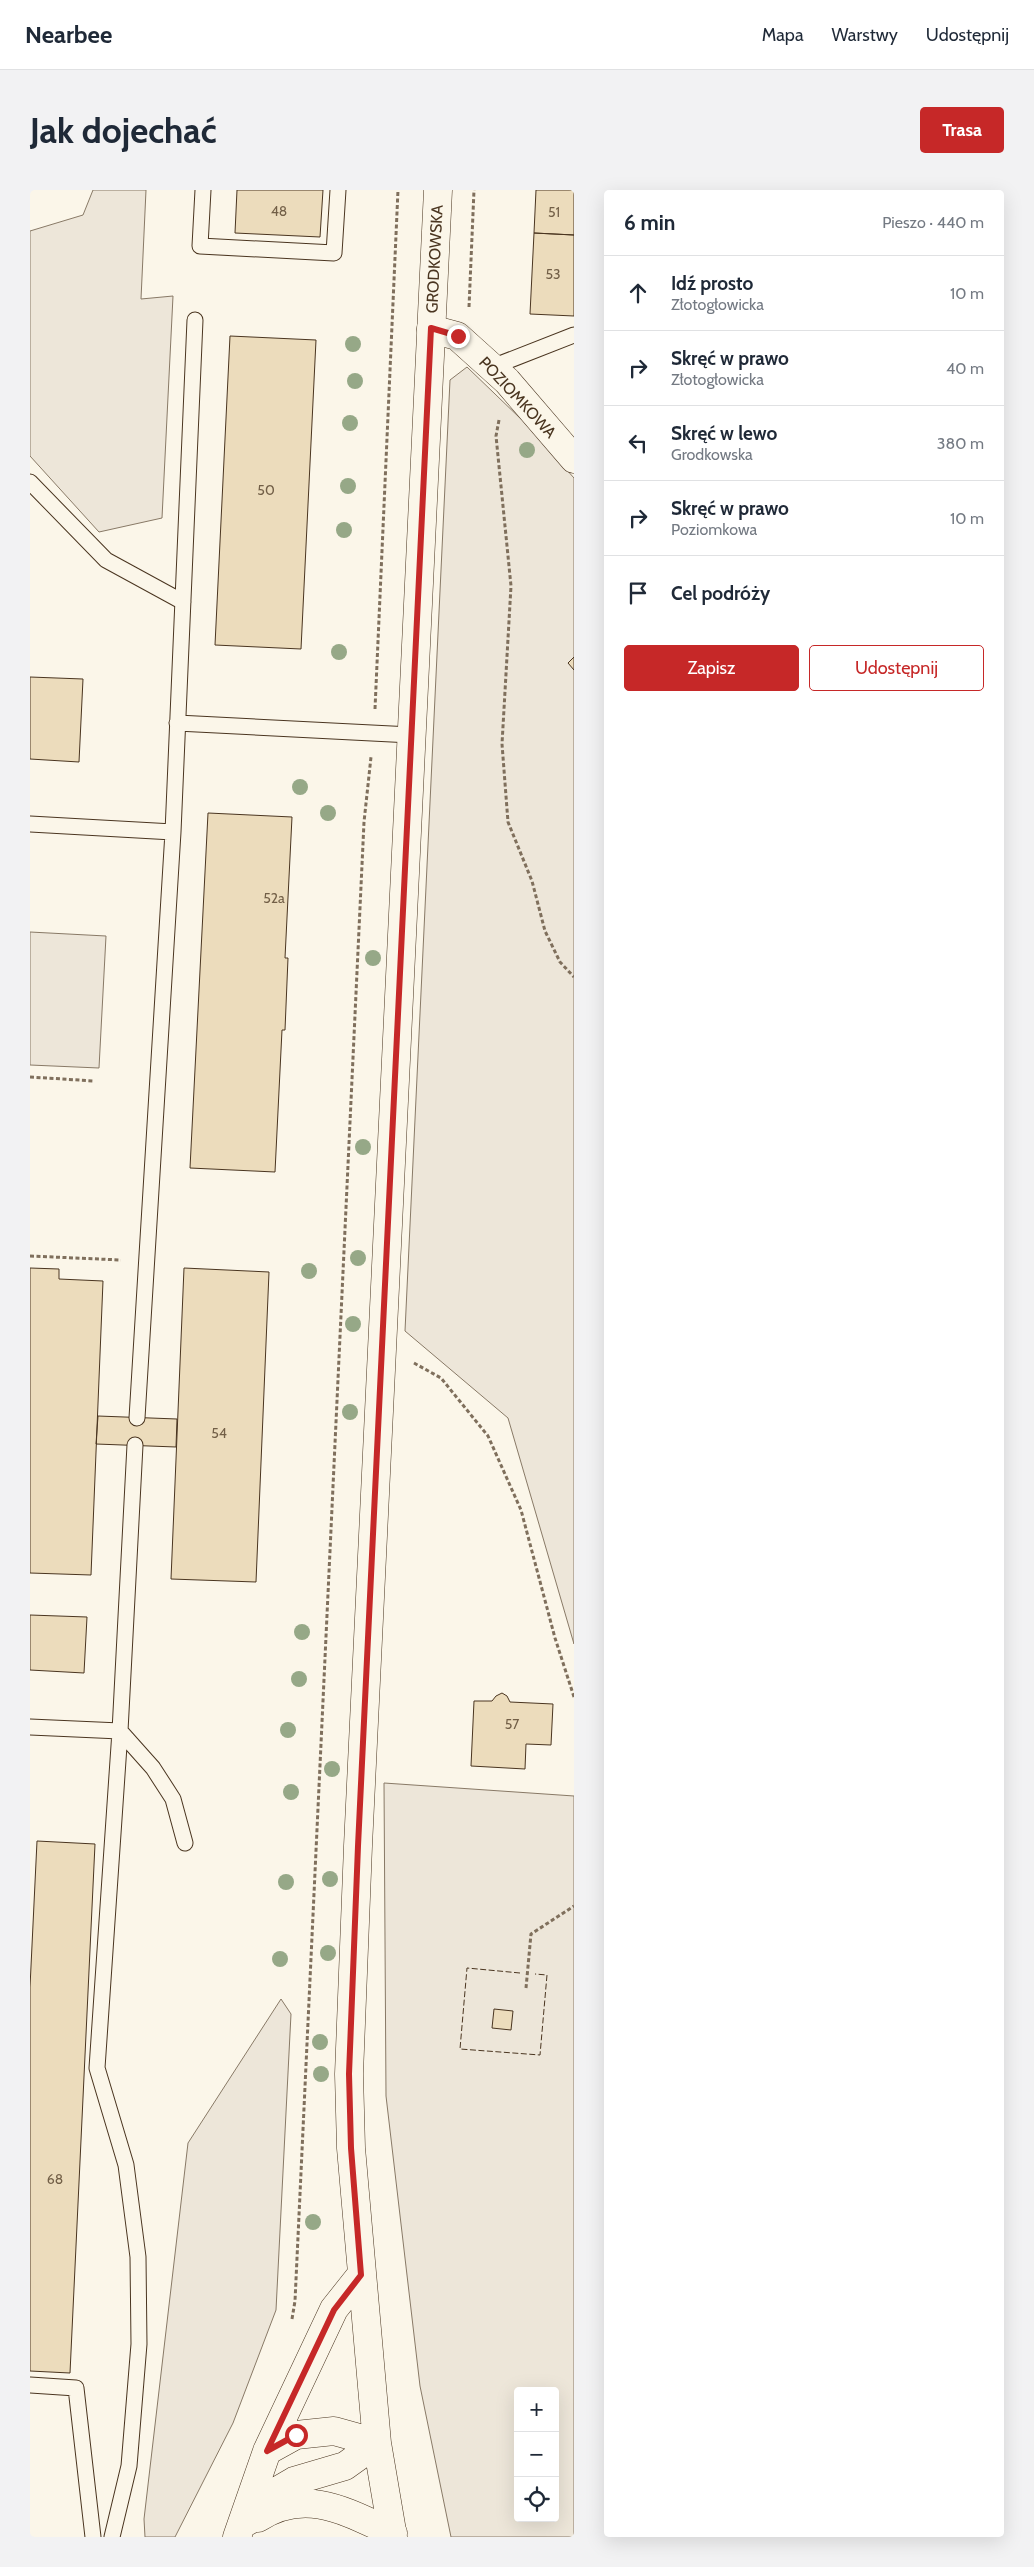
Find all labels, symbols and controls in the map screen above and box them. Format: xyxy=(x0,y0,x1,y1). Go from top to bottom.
text: Nearbee xyxy=(25,20,112,49)
text: Mapa xyxy=(762,24,804,46)
text: Warstwy xyxy=(832,24,898,46)
text: Udostępnij xyxy=(926,24,1009,46)
button: Trasa xyxy=(920,107,1004,153)
text: Jak dojechać xyxy=(30,109,217,152)
house number: 48 xyxy=(271,202,287,220)
house number: 51 xyxy=(548,203,560,221)
street label: GRODKOWSKA xyxy=(422,204,447,314)
text: 6 min xyxy=(624,210,675,235)
text: Pieszo · 440 m xyxy=(882,213,984,232)
house number: 53 xyxy=(545,265,561,283)
text: Idź prosto xyxy=(671,272,753,295)
icon: ahead xyxy=(624,279,652,307)
text: 10 m xyxy=(950,284,984,303)
text: Złotogłowicka xyxy=(671,295,764,314)
route end xyxy=(447,325,470,348)
text: Skręć w prawo xyxy=(671,347,789,370)
street label: POZIOMKOWA xyxy=(475,353,560,442)
icon: right xyxy=(624,354,652,382)
text: 40 m xyxy=(946,359,984,378)
text: Złotogłowicka xyxy=(671,370,764,389)
text: Skręć w lewo xyxy=(671,422,777,445)
icon: left xyxy=(624,429,652,457)
text: 380 m xyxy=(937,434,984,453)
text: Grodkowska xyxy=(671,445,753,464)
house number: 50 xyxy=(257,481,275,499)
text: Skręć w prawo xyxy=(671,497,789,520)
icon: right xyxy=(624,504,652,532)
text: 10 m xyxy=(950,509,984,528)
text: Poziomkowa xyxy=(671,520,757,539)
icon: arrive xyxy=(624,579,652,607)
text: Cel podróży xyxy=(671,582,770,605)
button: Zapisz xyxy=(624,645,799,691)
button: Udostępnij xyxy=(809,645,984,691)
house number: 52a xyxy=(263,889,285,907)
house number: 54 xyxy=(211,1424,227,1442)
house number: 57 xyxy=(505,1715,519,1733)
house number: 68 xyxy=(47,2170,63,2188)
map controls xyxy=(514,2387,559,2522)
button: + xyxy=(514,2387,559,2432)
route start xyxy=(285,2424,308,2447)
button: − xyxy=(514,2432,559,2477)
button: locate xyxy=(514,2477,559,2522)

